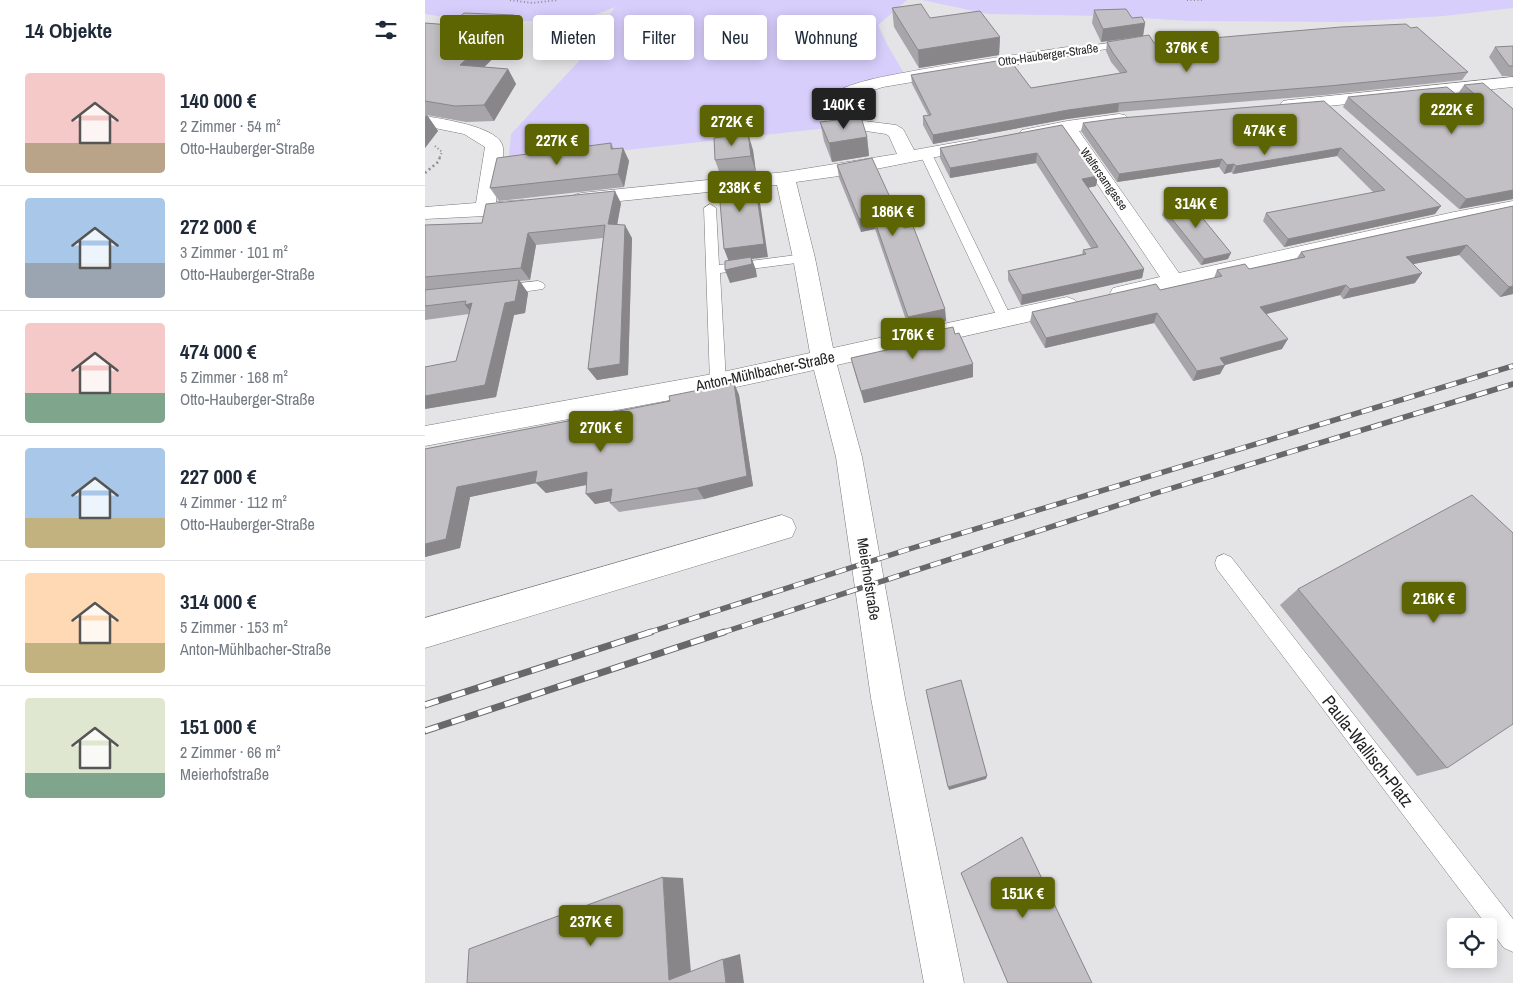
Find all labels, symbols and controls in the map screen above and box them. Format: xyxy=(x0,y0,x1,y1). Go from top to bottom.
chip: Kaufen xyxy=(440,15,523,60)
chip: Mieten xyxy=(533,15,614,60)
chip: Filter xyxy=(624,15,694,60)
chip: Neu xyxy=(704,15,767,60)
chip: Wohnung xyxy=(777,15,876,60)
text: 14 Objekte xyxy=(25,16,112,45)
icon: filters xyxy=(372,16,400,44)
pin: 376K € xyxy=(1146,30,1228,73)
text: 376K € xyxy=(1166,36,1208,58)
street label: Otto-Hauberger-Straße xyxy=(997,40,1099,70)
text: 140 000 € xyxy=(180,86,257,115)
pin: 140K € xyxy=(803,88,885,130)
pin: 222K € xyxy=(1411,92,1493,135)
icon: home xyxy=(65,93,125,153)
text: 140K € xyxy=(823,93,865,115)
text: 222K € xyxy=(1431,98,1473,120)
pin: 272K € xyxy=(691,104,773,147)
text: 272K € xyxy=(711,110,753,132)
pin: 474K € xyxy=(1224,114,1306,156)
text: 2 Zimmer · 54 m² xyxy=(180,115,281,137)
text: 474K € xyxy=(1244,119,1286,141)
pin: 227K € xyxy=(516,124,598,166)
text: 227K € xyxy=(536,129,578,151)
text: Otto-Hauberger-Straße xyxy=(180,137,315,159)
street label: Walfersamgasse xyxy=(1077,145,1131,213)
pin: 238K € xyxy=(699,170,781,213)
text: 238K € xyxy=(719,176,761,198)
pin: 314K € xyxy=(1155,186,1237,229)
text: 314K € xyxy=(1175,192,1217,214)
pin: 186K € xyxy=(852,194,934,237)
text: 186K € xyxy=(872,200,914,222)
text: 272 000 € xyxy=(180,212,257,241)
icon: home xyxy=(65,218,125,278)
text: 3 Zimmer · 101 m² xyxy=(180,241,288,263)
text: Otto-Hauberger-Straße xyxy=(180,263,315,285)
pin: 176K € xyxy=(872,318,954,360)
text: 176K € xyxy=(892,323,934,345)
text: 474 000 € xyxy=(180,337,257,366)
icon: home xyxy=(65,343,125,403)
street label: Anton-Mühlbacher-Straße xyxy=(693,346,837,396)
text: 5 Zimmer · 168 m² xyxy=(180,366,288,388)
text: Otto-Hauberger-Straße xyxy=(180,388,315,410)
pin: 270K € xyxy=(560,410,642,453)
text: 270K € xyxy=(580,416,622,438)
text: 227 000 € xyxy=(180,462,257,491)
icon: home xyxy=(65,468,125,528)
text: 4 Zimmer · 112 m² xyxy=(180,491,287,513)
text: Otto-Hauberger-Straße xyxy=(180,513,315,535)
street label: Meierhofstraße xyxy=(852,536,886,622)
pin: 216K € xyxy=(1393,582,1475,624)
text: 314 000 € xyxy=(180,587,257,616)
text: 216K € xyxy=(1413,587,1455,609)
icon: home xyxy=(65,593,125,653)
text: 5 Zimmer · 153 m² xyxy=(180,616,288,638)
text: Anton-Mühlbacher-Straße xyxy=(180,638,331,660)
street label: Paula-Wallisch-Platz xyxy=(1316,690,1420,812)
text: 151 000 € xyxy=(180,712,257,741)
icon: home xyxy=(65,718,125,778)
text: 2 Zimmer · 66 m² xyxy=(180,741,281,763)
text: Meierhofstraße xyxy=(180,763,269,785)
pin: 151K € xyxy=(982,876,1064,919)
text: 151K € xyxy=(1002,882,1044,904)
pin: 237K € xyxy=(550,904,632,947)
text: 237K € xyxy=(570,910,612,932)
map controls xyxy=(1447,918,1497,968)
button: locate xyxy=(1447,918,1497,968)

